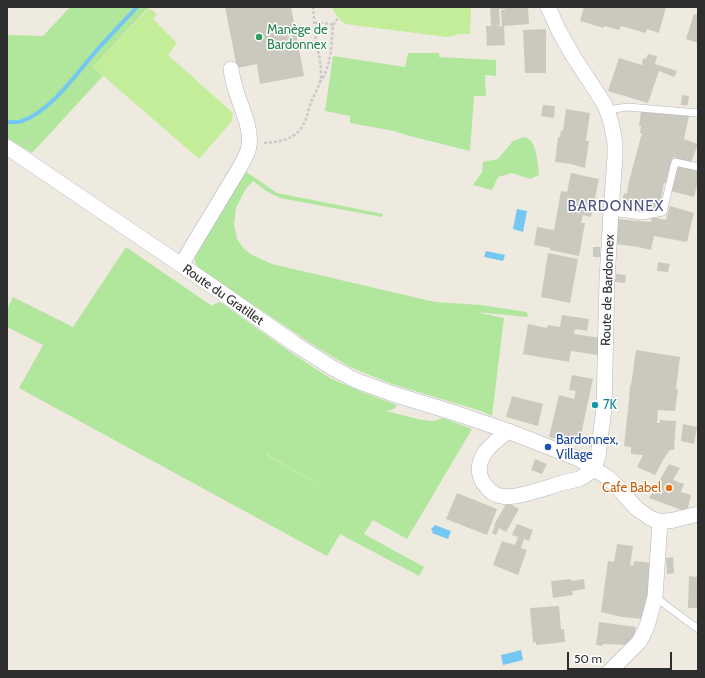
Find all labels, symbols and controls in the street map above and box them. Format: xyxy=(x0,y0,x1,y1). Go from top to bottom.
place label: Manège de Bardonnex xyxy=(267,22,328,53)
marker: Manège de Bardonnex xyxy=(254,32,264,42)
district label: BARDONNEX xyxy=(567,198,665,216)
street label: Route de Bardonnex xyxy=(598,234,618,346)
street label: Route du Gratillet xyxy=(179,261,267,329)
place label: 7K xyxy=(603,397,617,413)
marker: 7K xyxy=(590,400,600,410)
place label: Bardonnex, Village xyxy=(556,432,618,463)
marker: Bardonnex, Village xyxy=(543,442,553,452)
place label: Cafe Babel xyxy=(602,480,661,496)
marker: Cafe Babel xyxy=(664,483,674,493)
scale bar xyxy=(569,644,674,670)
text: 50 m xyxy=(574,651,602,666)

